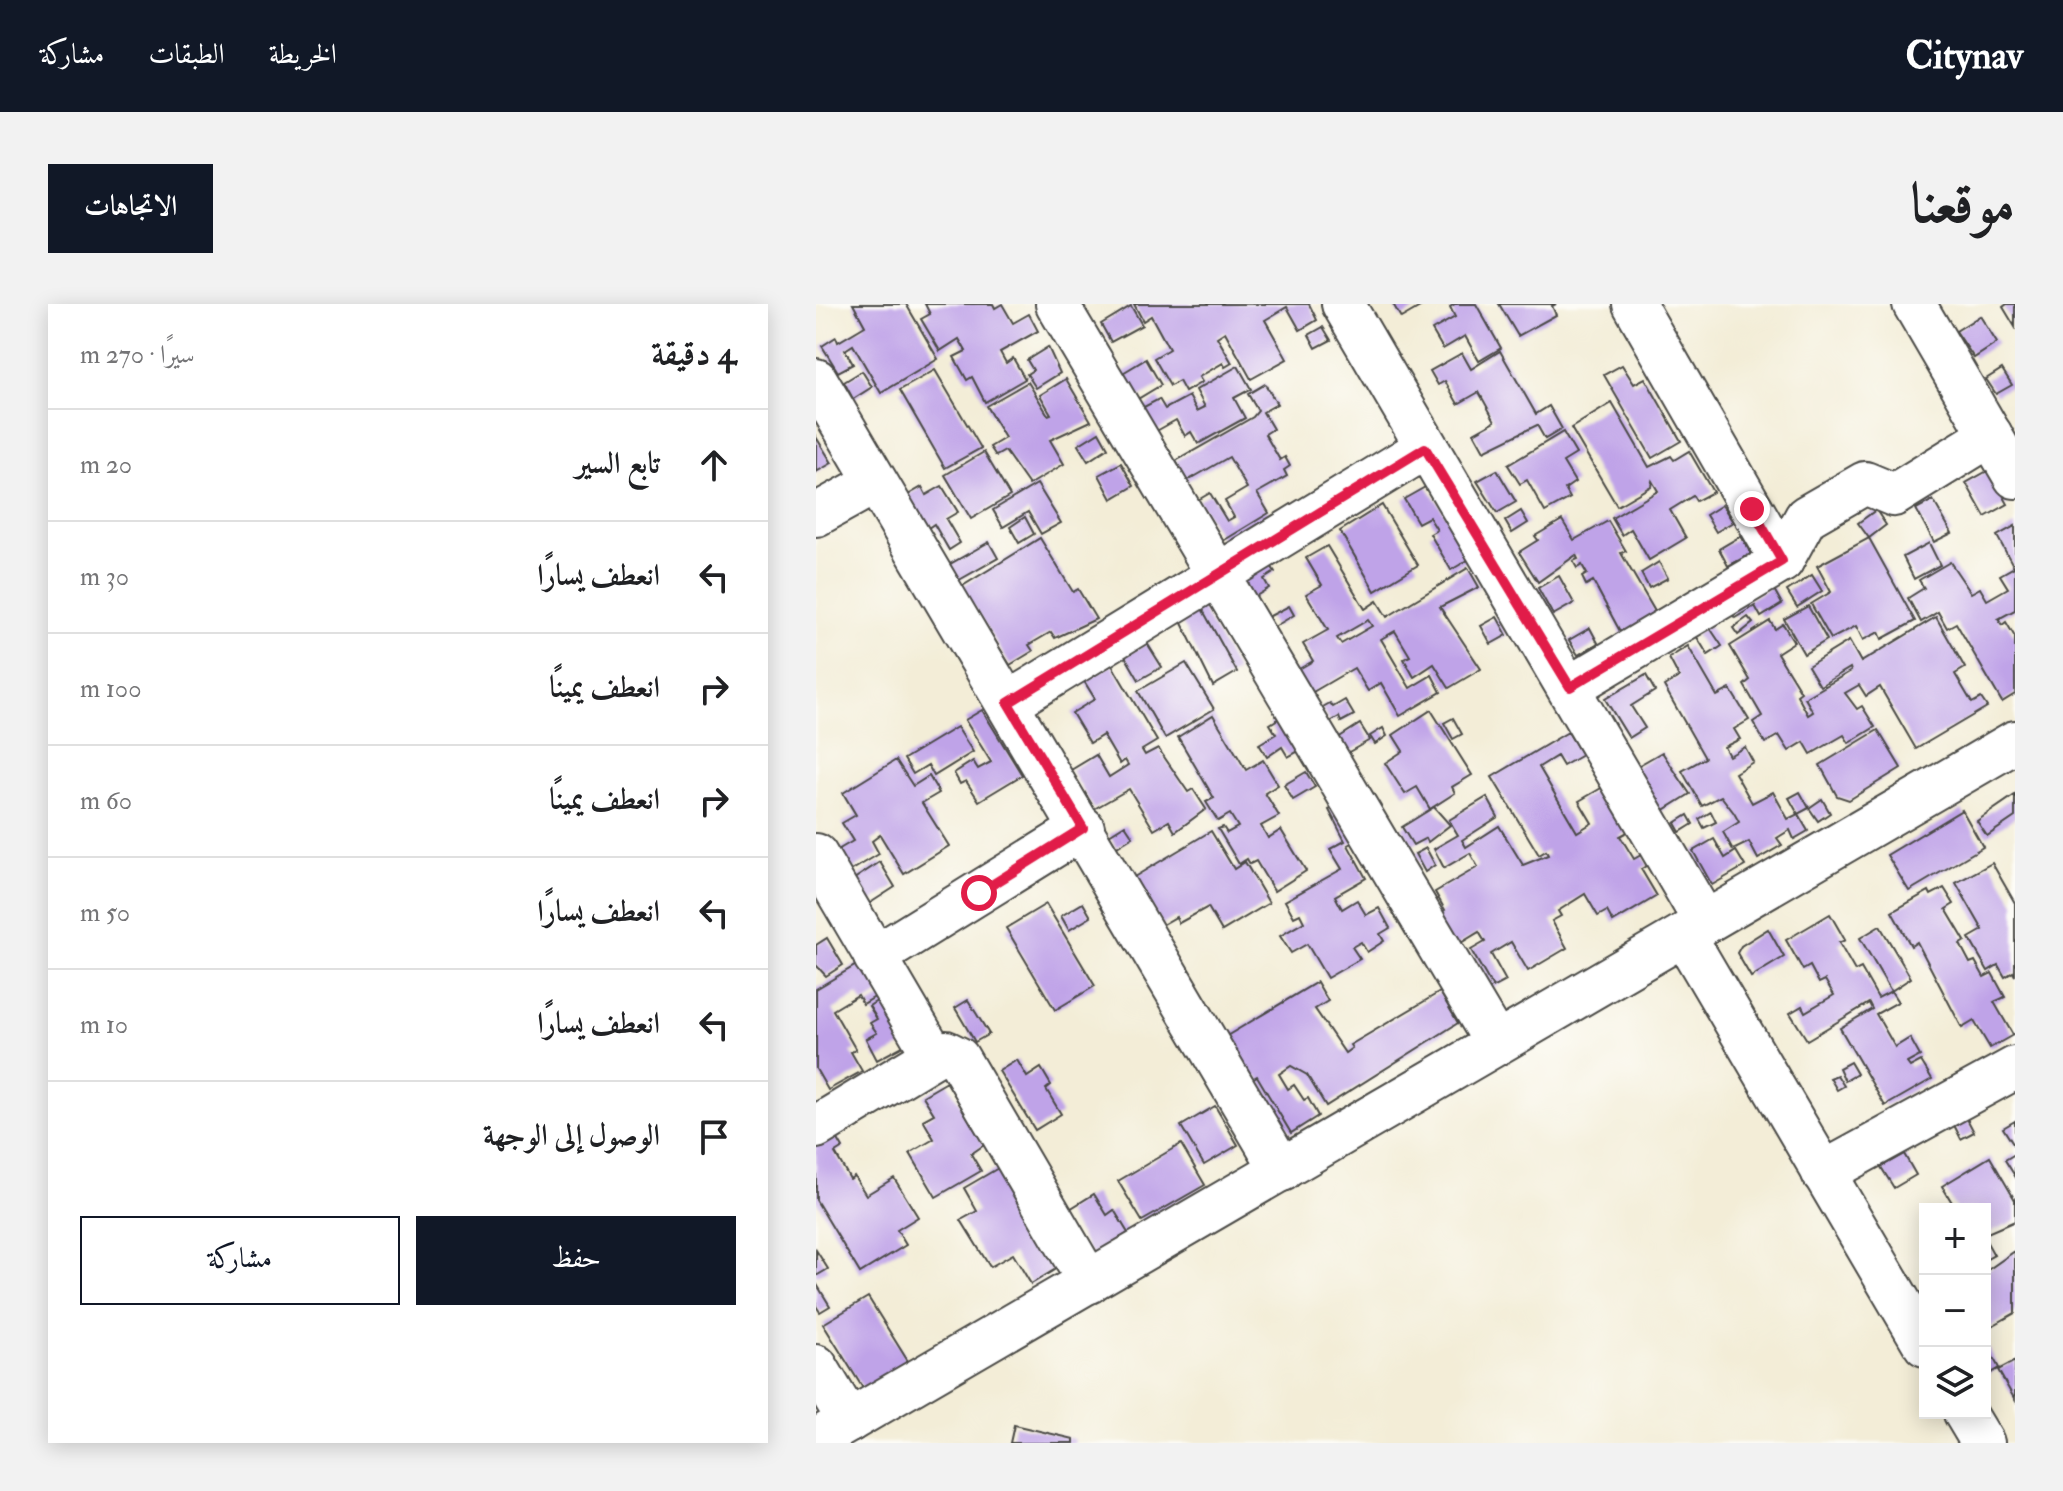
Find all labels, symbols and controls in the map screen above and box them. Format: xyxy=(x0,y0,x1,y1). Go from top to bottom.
text: Citynav xyxy=(1906,32,2023,80)
text: مشاركة xyxy=(40,37,104,72)
text: الطبقات xyxy=(148,37,225,72)
text: الخريطة xyxy=(269,37,337,72)
button: الاتجاهات xyxy=(48,164,213,253)
text: موقعنا xyxy=(1910,169,2015,240)
text: 4 دقيقة xyxy=(651,332,736,375)
text: سيرًا · 270 m xyxy=(80,339,195,371)
icon: ahead xyxy=(692,443,736,487)
text: تابع السير xyxy=(575,445,660,482)
text: 20 m xyxy=(80,449,132,481)
route end xyxy=(1734,491,1770,527)
icon: left xyxy=(692,555,736,599)
text: انعطف يسارًا xyxy=(537,557,660,594)
text: 30 m xyxy=(80,561,129,593)
icon: right xyxy=(692,667,736,711)
text: انعطف يمينًا xyxy=(549,669,660,706)
text: 100 m xyxy=(80,673,141,705)
icon: right xyxy=(692,779,736,823)
text: انعطف يمينًا xyxy=(549,781,660,818)
text: 60 m xyxy=(80,785,132,817)
route start xyxy=(961,875,997,911)
icon: left xyxy=(692,891,736,935)
text: انعطف يسارًا xyxy=(537,893,660,930)
text: 50 m xyxy=(80,897,130,929)
icon: left xyxy=(692,1003,736,1047)
text: انعطف يسارًا xyxy=(537,1005,660,1042)
text: 10 m xyxy=(80,1009,128,1041)
icon: arrive xyxy=(692,1115,736,1159)
text: الوصول إلى الوجهة xyxy=(483,1117,660,1154)
map controls xyxy=(1919,1203,1991,1419)
button: + xyxy=(1919,1203,1991,1275)
button: مشاركة xyxy=(80,1216,400,1305)
button: حفظ xyxy=(416,1216,736,1305)
button: − xyxy=(1919,1275,1991,1347)
button: layers xyxy=(1919,1347,1991,1419)

